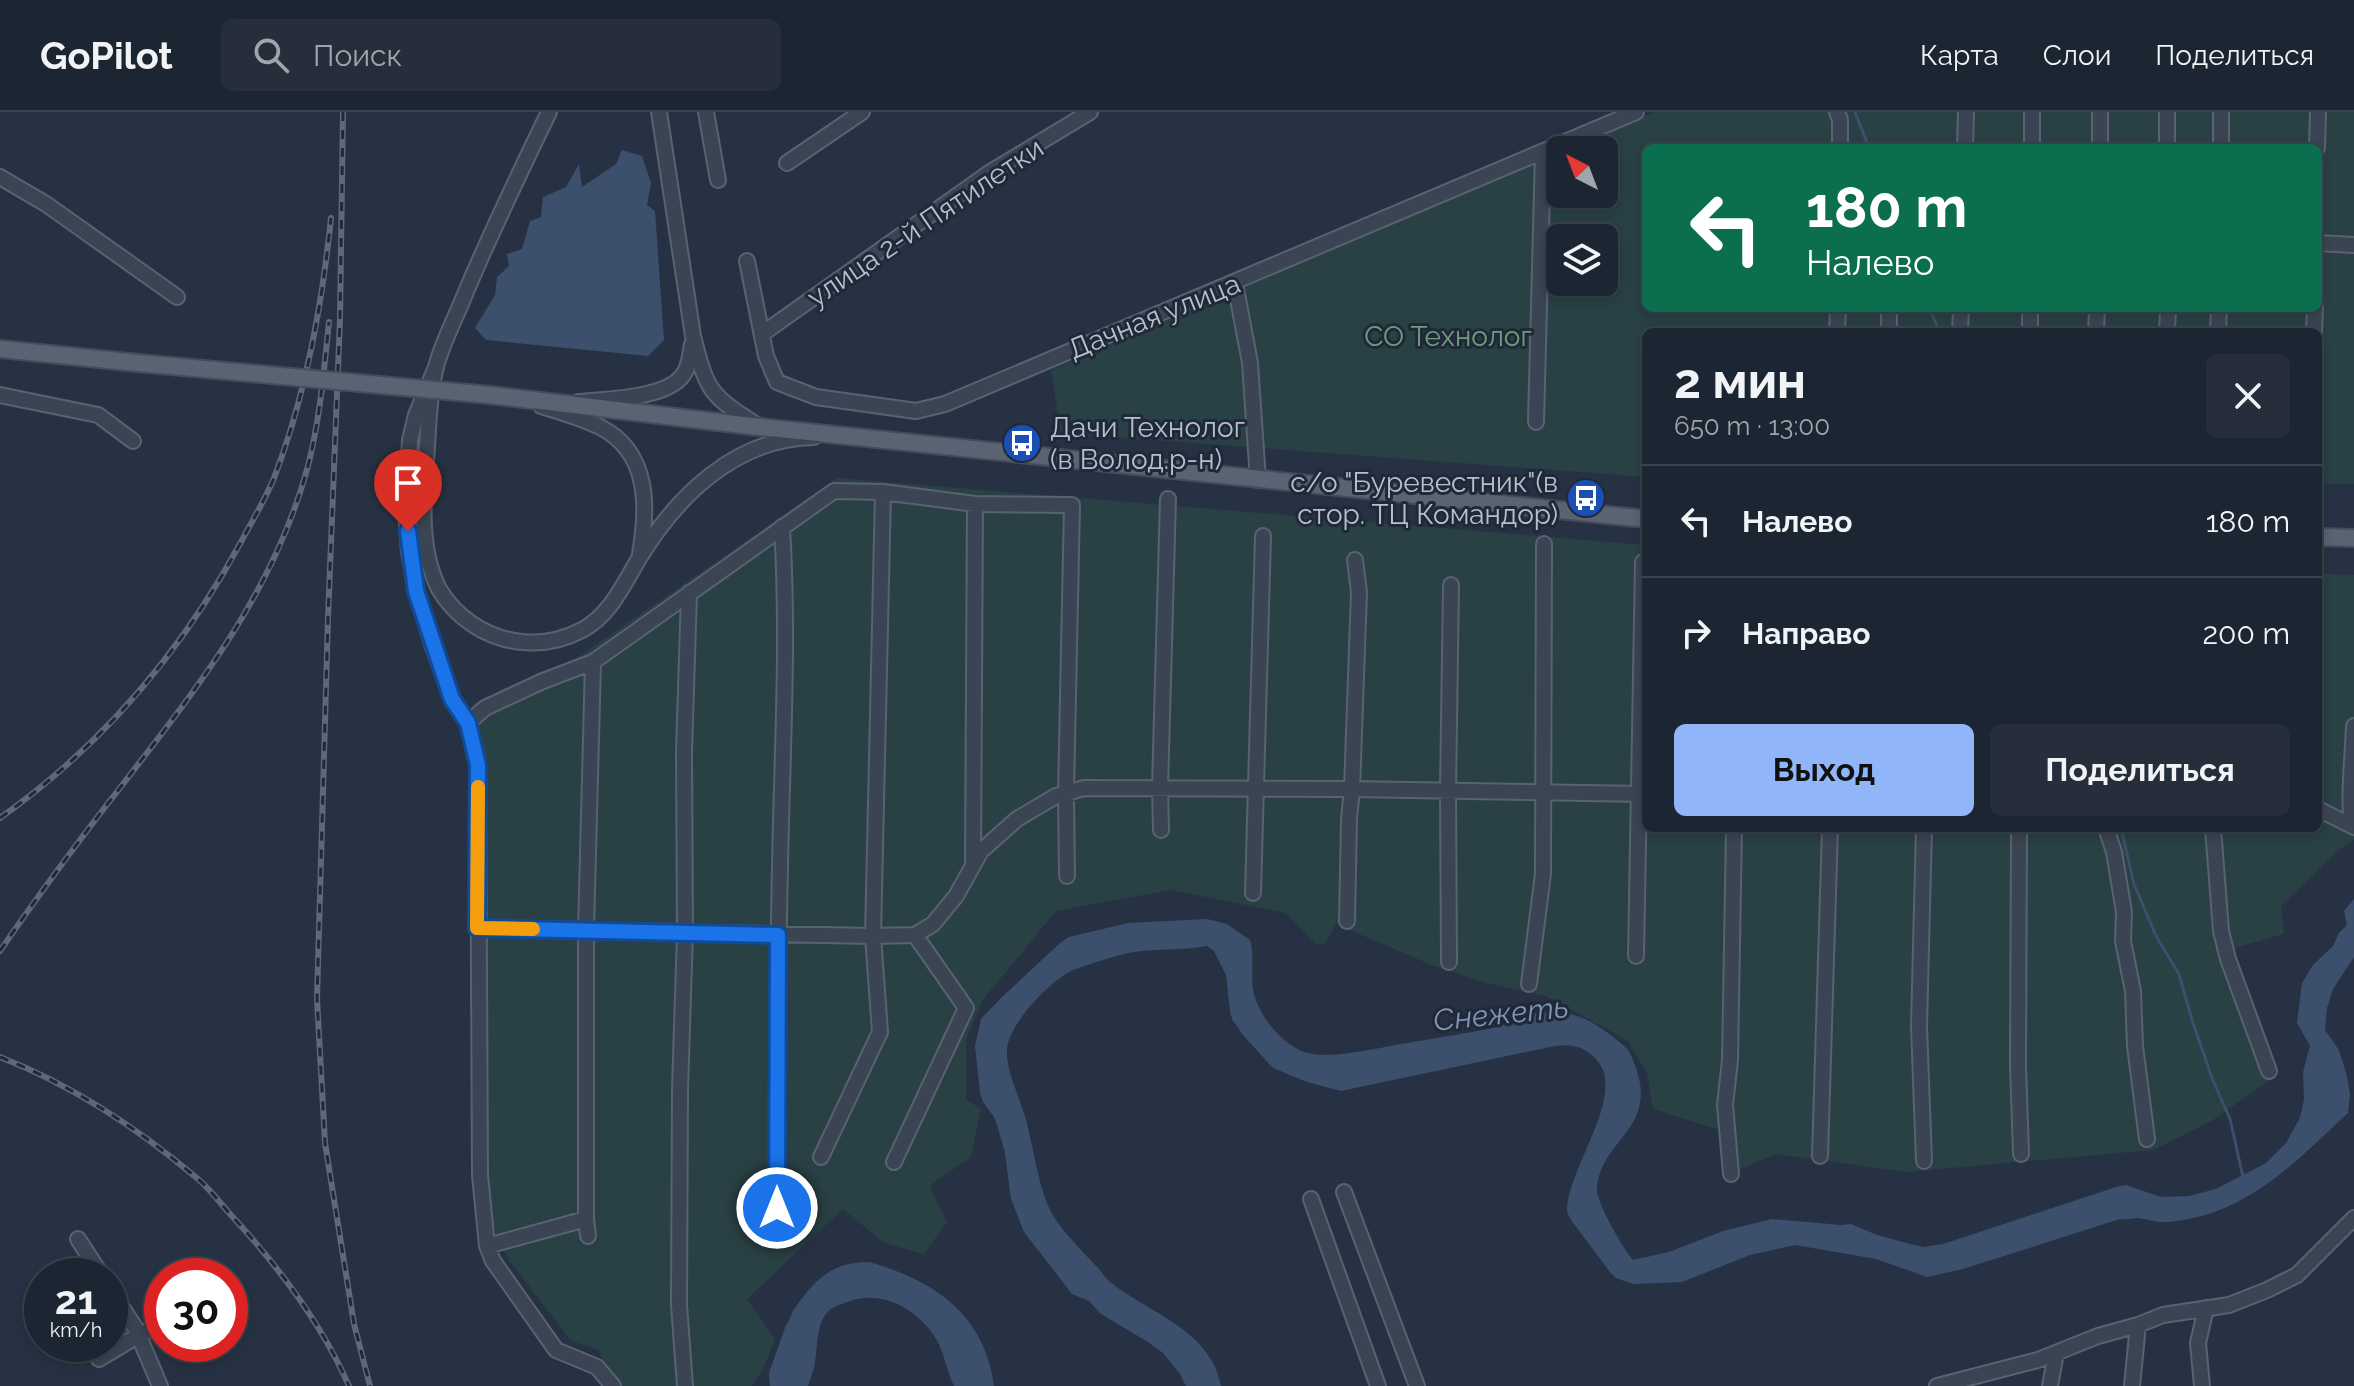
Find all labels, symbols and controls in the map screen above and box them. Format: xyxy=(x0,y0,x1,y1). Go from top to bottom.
search box xyxy=(221,19,781,91)
text: GoPilot xyxy=(40,33,173,78)
icon: search xyxy=(249,33,293,77)
text: Поиск xyxy=(313,38,402,73)
text: Карта xyxy=(1920,39,1999,72)
text: Слои xyxy=(2043,39,2111,72)
text: Поделиться xyxy=(2155,39,2314,72)
street label: улица 2-й Пятилетки xyxy=(801,131,1050,314)
north arrow xyxy=(1546,136,1618,208)
map controls xyxy=(1546,136,1618,296)
text: 180 m xyxy=(1806,174,1967,240)
icon: left xyxy=(1674,176,1778,280)
button: layers xyxy=(1546,224,1618,296)
text: Налево xyxy=(1806,241,1934,283)
street label: Дачная улица xyxy=(1063,267,1245,366)
park label: СО Технолог xyxy=(1364,320,1532,353)
text: 2 мин xyxy=(1674,353,1806,409)
button: close xyxy=(2206,354,2290,438)
place label: Дачи Технолог (в Волод.р-н) xyxy=(1050,411,1245,476)
text: 650 m · 13:00 xyxy=(1674,411,1830,441)
bus stop icon: Дачи Технолог (в Волод.р-н) xyxy=(1001,422,1043,464)
pin xyxy=(374,449,442,531)
icon: arrive xyxy=(386,461,430,505)
place label: с/о "Буревестник"(в стор. ТЦ Командор) xyxy=(1290,466,1558,531)
bus stop icon: с/о "Буревестник"(в стор. ТЦ Командор) xyxy=(1565,477,1607,519)
icon: left xyxy=(1674,499,1718,543)
text: Налево xyxy=(1742,504,1852,539)
text: 180 m xyxy=(2206,504,2290,539)
icon: right xyxy=(1674,611,1718,655)
text: Направо xyxy=(1742,616,1871,651)
text: 200 m xyxy=(2202,616,2290,651)
button: Выход xyxy=(1674,724,1974,816)
button: Поделиться xyxy=(1990,724,2290,816)
water label: Снежеть xyxy=(1431,989,1571,1038)
position arrow xyxy=(735,1166,819,1250)
speed limit sign: 30 xyxy=(144,1258,248,1362)
text: 21 xyxy=(55,1276,97,1323)
text: km/h xyxy=(50,1318,102,1342)

